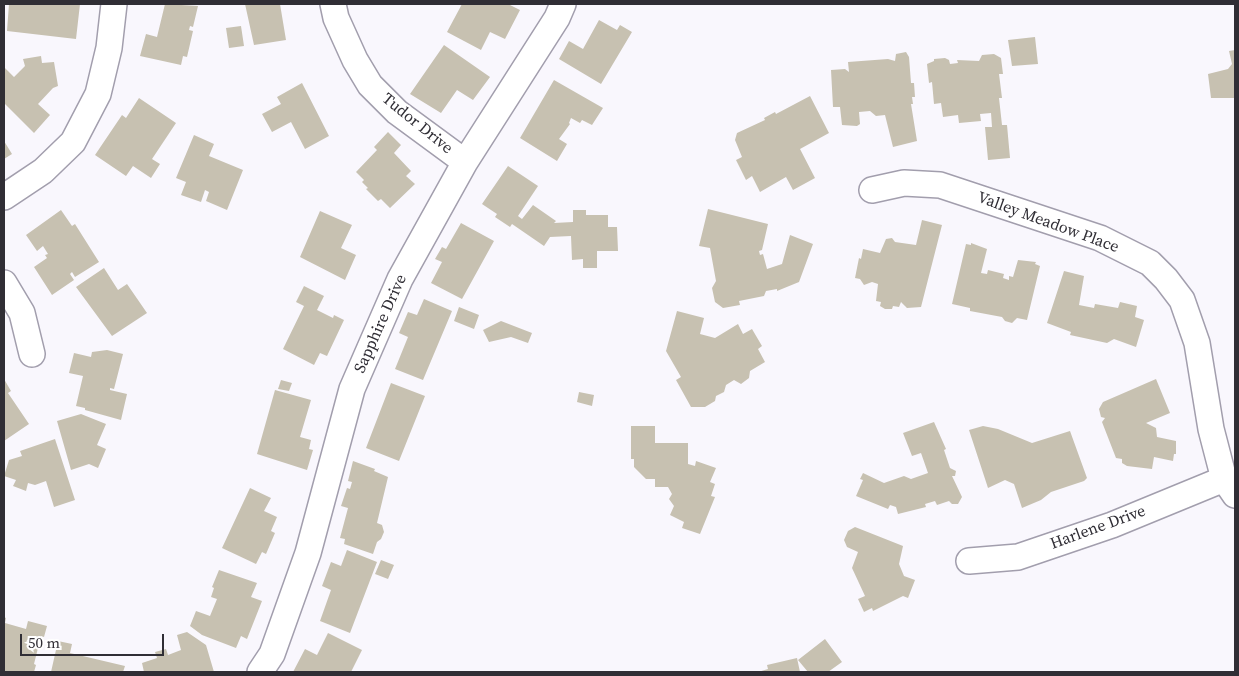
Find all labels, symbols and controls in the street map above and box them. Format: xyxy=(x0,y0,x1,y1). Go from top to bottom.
street label: Tudor Drive xyxy=(378,90,456,158)
street label: Valley Meadow Place xyxy=(975,188,1121,258)
street label: Sapphire Drive xyxy=(351,272,411,376)
street label: Harlene Drive xyxy=(1048,502,1148,554)
scale bar xyxy=(22,624,166,656)
text: 50 m xyxy=(28,632,60,653)

